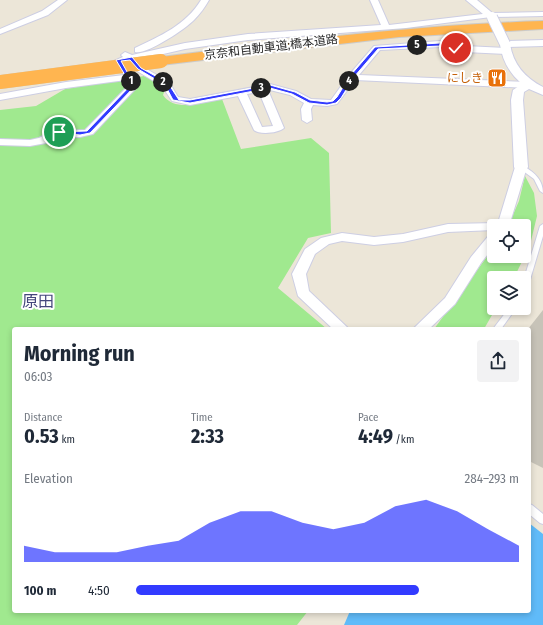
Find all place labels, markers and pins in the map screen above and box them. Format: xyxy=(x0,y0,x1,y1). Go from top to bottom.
pin xyxy=(439,31,473,65)
pin: 5 xyxy=(407,35,427,55)
restaurant icon: にしき xyxy=(486,67,508,89)
pin: 1 xyxy=(121,71,141,91)
pin: 4 xyxy=(339,71,359,91)
place label: にしき xyxy=(447,71,483,85)
pin: 2 xyxy=(153,72,173,92)
pin: 3 xyxy=(251,78,271,98)
pin xyxy=(42,115,76,149)

